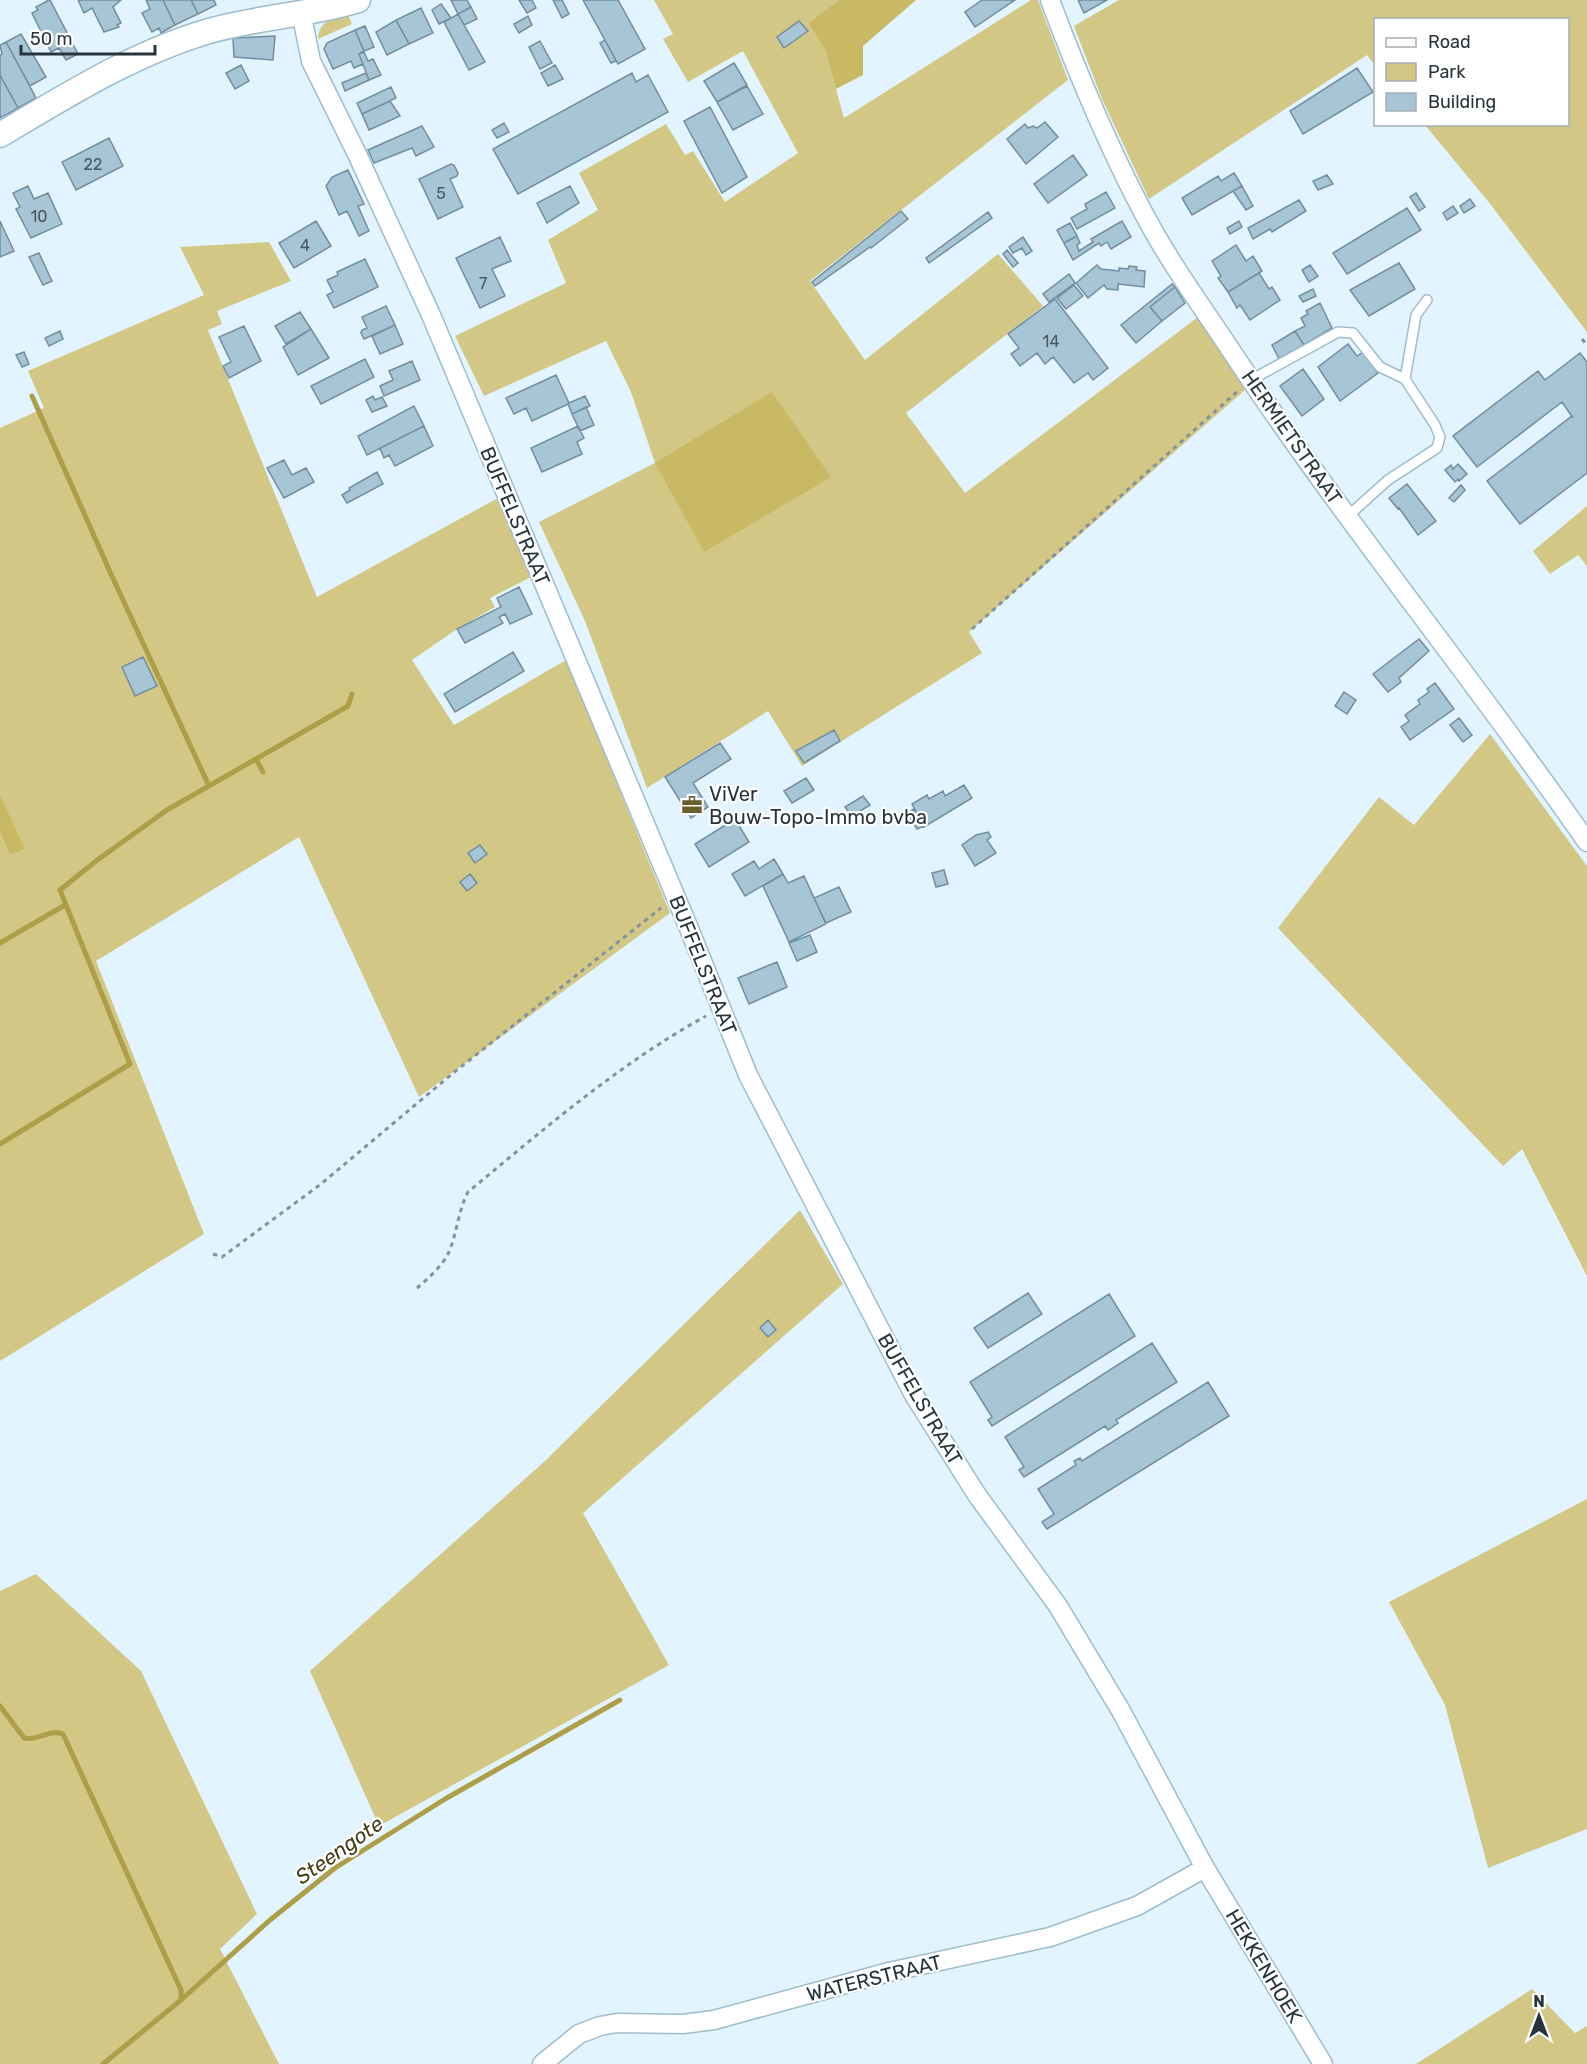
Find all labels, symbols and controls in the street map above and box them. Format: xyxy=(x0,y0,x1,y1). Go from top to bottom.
scale bar xyxy=(21,18,154,56)
legend xyxy=(1374,18,1569,126)
text: 50 m xyxy=(30,28,73,50)
text: Road xyxy=(1428,31,1471,53)
text: Park xyxy=(1428,61,1466,83)
text: Building xyxy=(1428,91,1496,113)
house number: 22 xyxy=(84,155,102,174)
house number: 5 xyxy=(436,184,446,203)
house number: 10 xyxy=(30,207,48,226)
house number: 4 xyxy=(300,236,310,255)
house number: 7 xyxy=(479,274,487,293)
house number: 14 xyxy=(1043,332,1059,351)
street label: HERMIETSTRAAT xyxy=(1237,365,1347,509)
street label: BUFFELSTRAAT xyxy=(475,443,555,589)
place label: ViVer Bouw-Topo-Immo bvba xyxy=(709,782,927,829)
office icon: ViVer Bouw-Topo-Immo bvba xyxy=(680,793,704,817)
street label: BUFFELSTRAAT xyxy=(664,892,742,1038)
street label: BUFFELSTRAAT xyxy=(873,1329,968,1469)
water label: Steengote xyxy=(290,1811,388,1889)
street label: HEKKENHOEK xyxy=(1221,1905,1307,2027)
street label: WATERSTRAAT xyxy=(804,1950,944,2006)
north arrow xyxy=(1509,1986,1569,2046)
text: N xyxy=(1533,1992,1545,2011)

